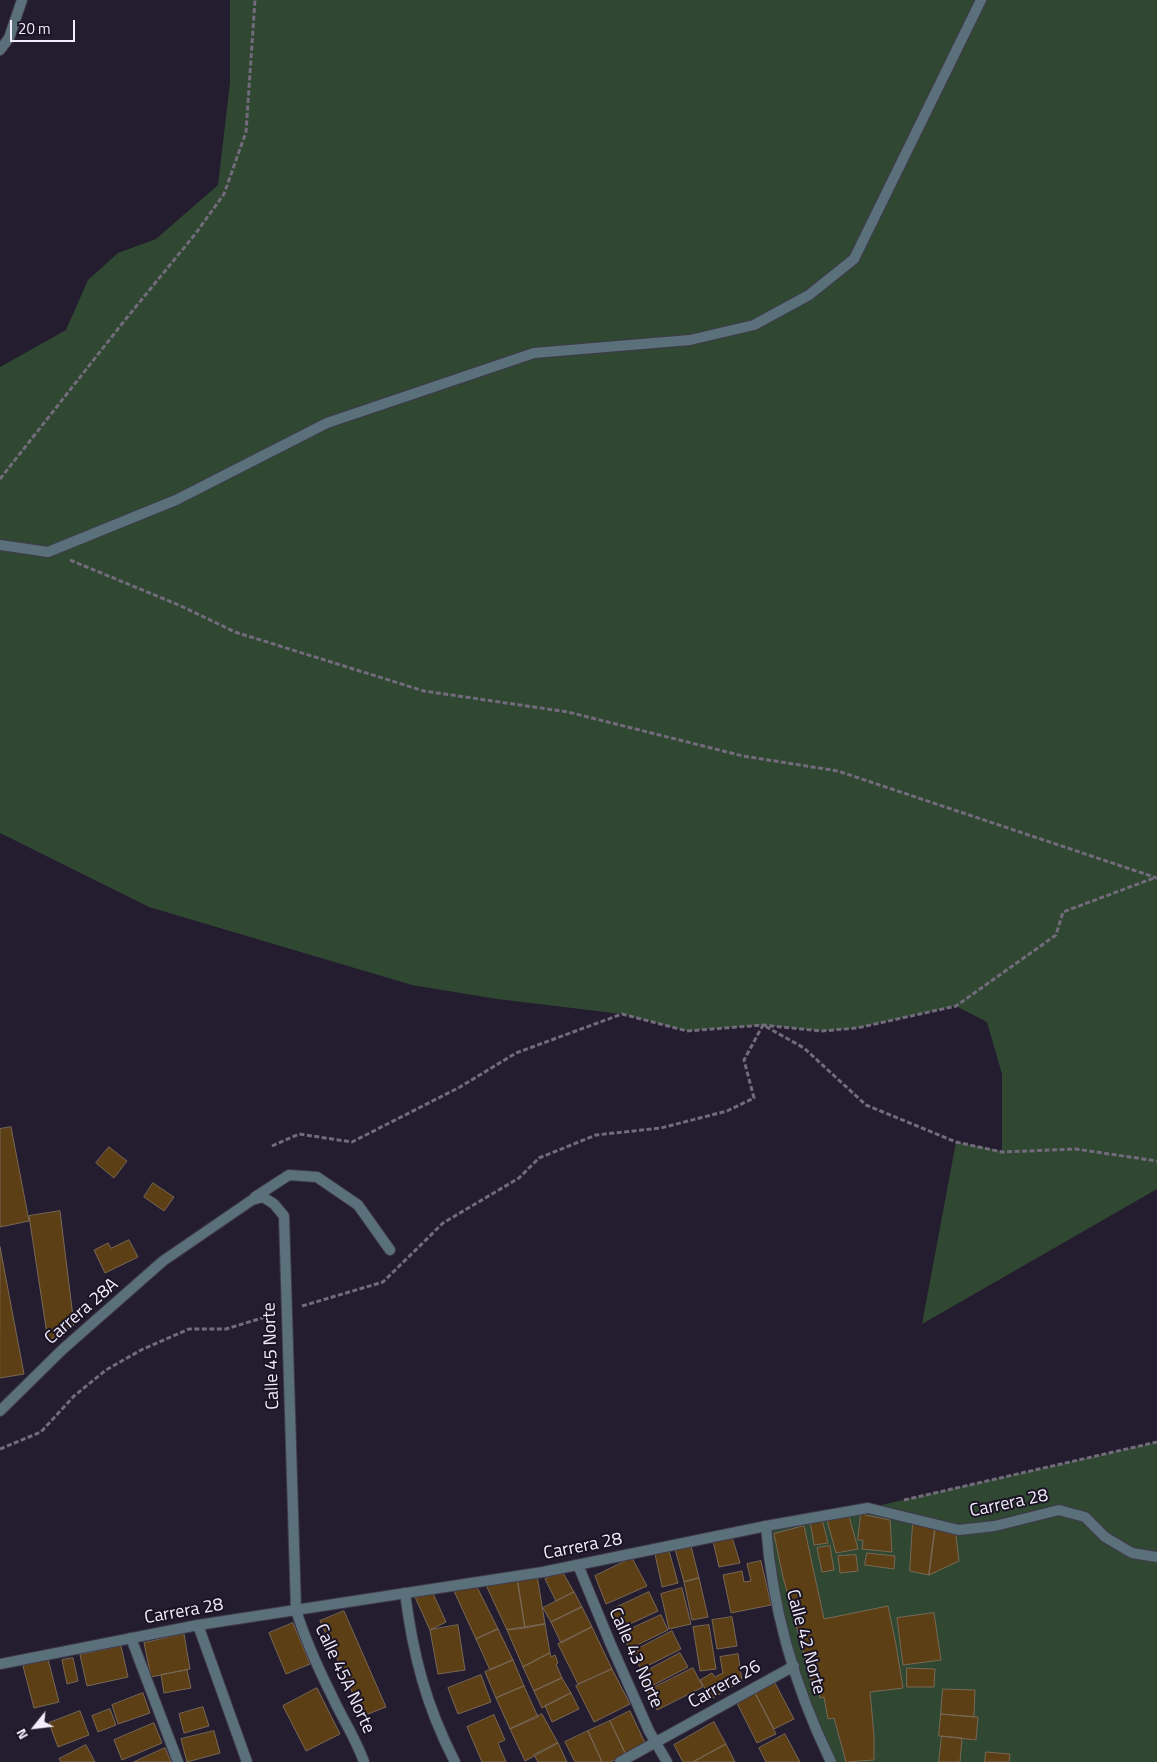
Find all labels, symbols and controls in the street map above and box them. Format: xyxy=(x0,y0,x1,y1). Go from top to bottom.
scale bar xyxy=(12,10,78,42)
text: 20 m xyxy=(18,17,51,40)
street label: Carrera 28A xyxy=(41,1274,123,1350)
street label: Calle 45 Norte xyxy=(259,1302,285,1410)
street label: Carrera 28 xyxy=(968,1485,1050,1523)
street label: Carrera 28 xyxy=(542,1529,624,1565)
street label: Calle 42 Norte xyxy=(781,1587,829,1697)
street label: Carrera 28 xyxy=(143,1594,225,1630)
street label: Calle 43 Norte xyxy=(603,1604,667,1712)
street label: Calle 45A Norte xyxy=(309,1621,379,1737)
street label: Carrera 26 xyxy=(685,1656,765,1714)
north arrow xyxy=(10,1702,60,1752)
text: N xyxy=(10,1725,33,1744)

